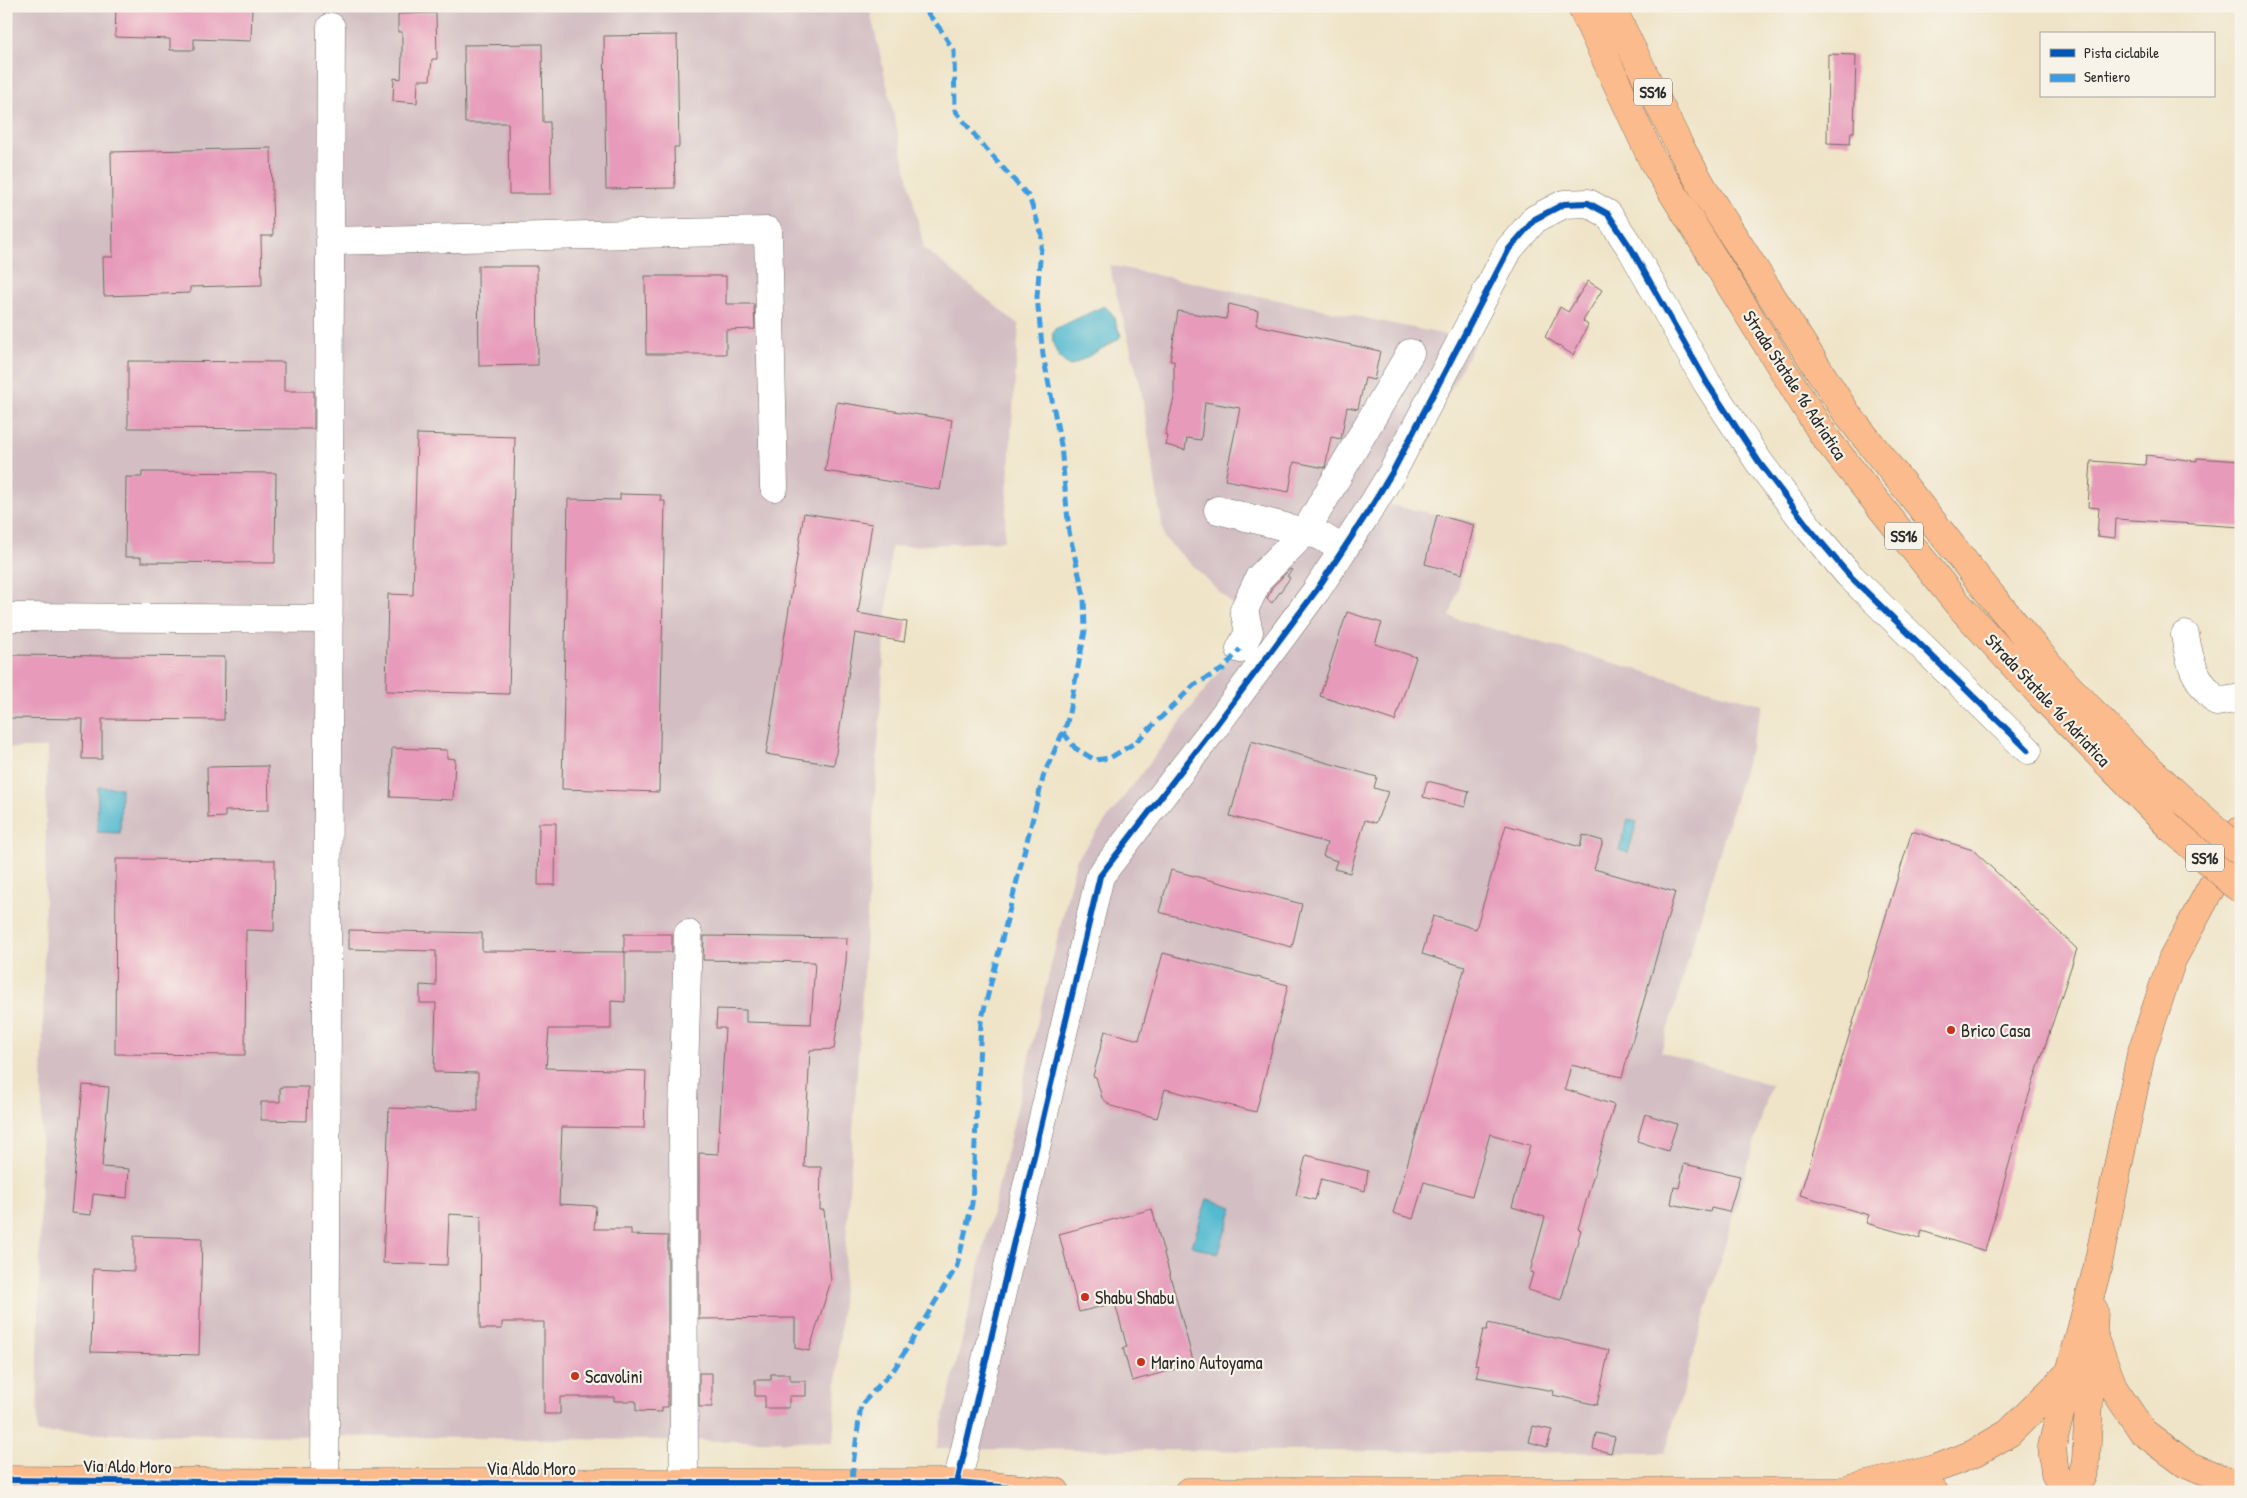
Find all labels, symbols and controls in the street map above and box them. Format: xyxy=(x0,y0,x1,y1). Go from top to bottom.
legend xyxy=(2040,32,2214,98)
text: Pista ciclabile xyxy=(2084,42,2159,63)
text: Sentiero xyxy=(2084,66,2130,87)
road number: SS16 xyxy=(1634,78,1672,105)
street label: Strada Statale 16 Adriatica xyxy=(1737,305,1853,465)
road number: SS16 xyxy=(1885,522,1923,550)
street label: Strada Statale 16 Adriatica xyxy=(1980,628,2116,772)
road number: SS16 xyxy=(2186,844,2224,871)
place label: Brico Casa xyxy=(1961,1018,2030,1043)
marker: Brico Casa xyxy=(1945,1024,1957,1036)
place label: Shabu Shabu xyxy=(1095,1285,1174,1310)
marker: Shabu Shabu xyxy=(1079,1291,1091,1303)
place label: Marino Autoyama xyxy=(1151,1350,1263,1375)
marker: Marino Autoyama xyxy=(1135,1356,1147,1368)
place label: Scavolini xyxy=(585,1364,643,1389)
marker: Scavolini xyxy=(569,1370,581,1382)
street label: Via Aldo Moro xyxy=(82,1453,172,1479)
street label: Via Aldo Moro xyxy=(486,1456,576,1481)

